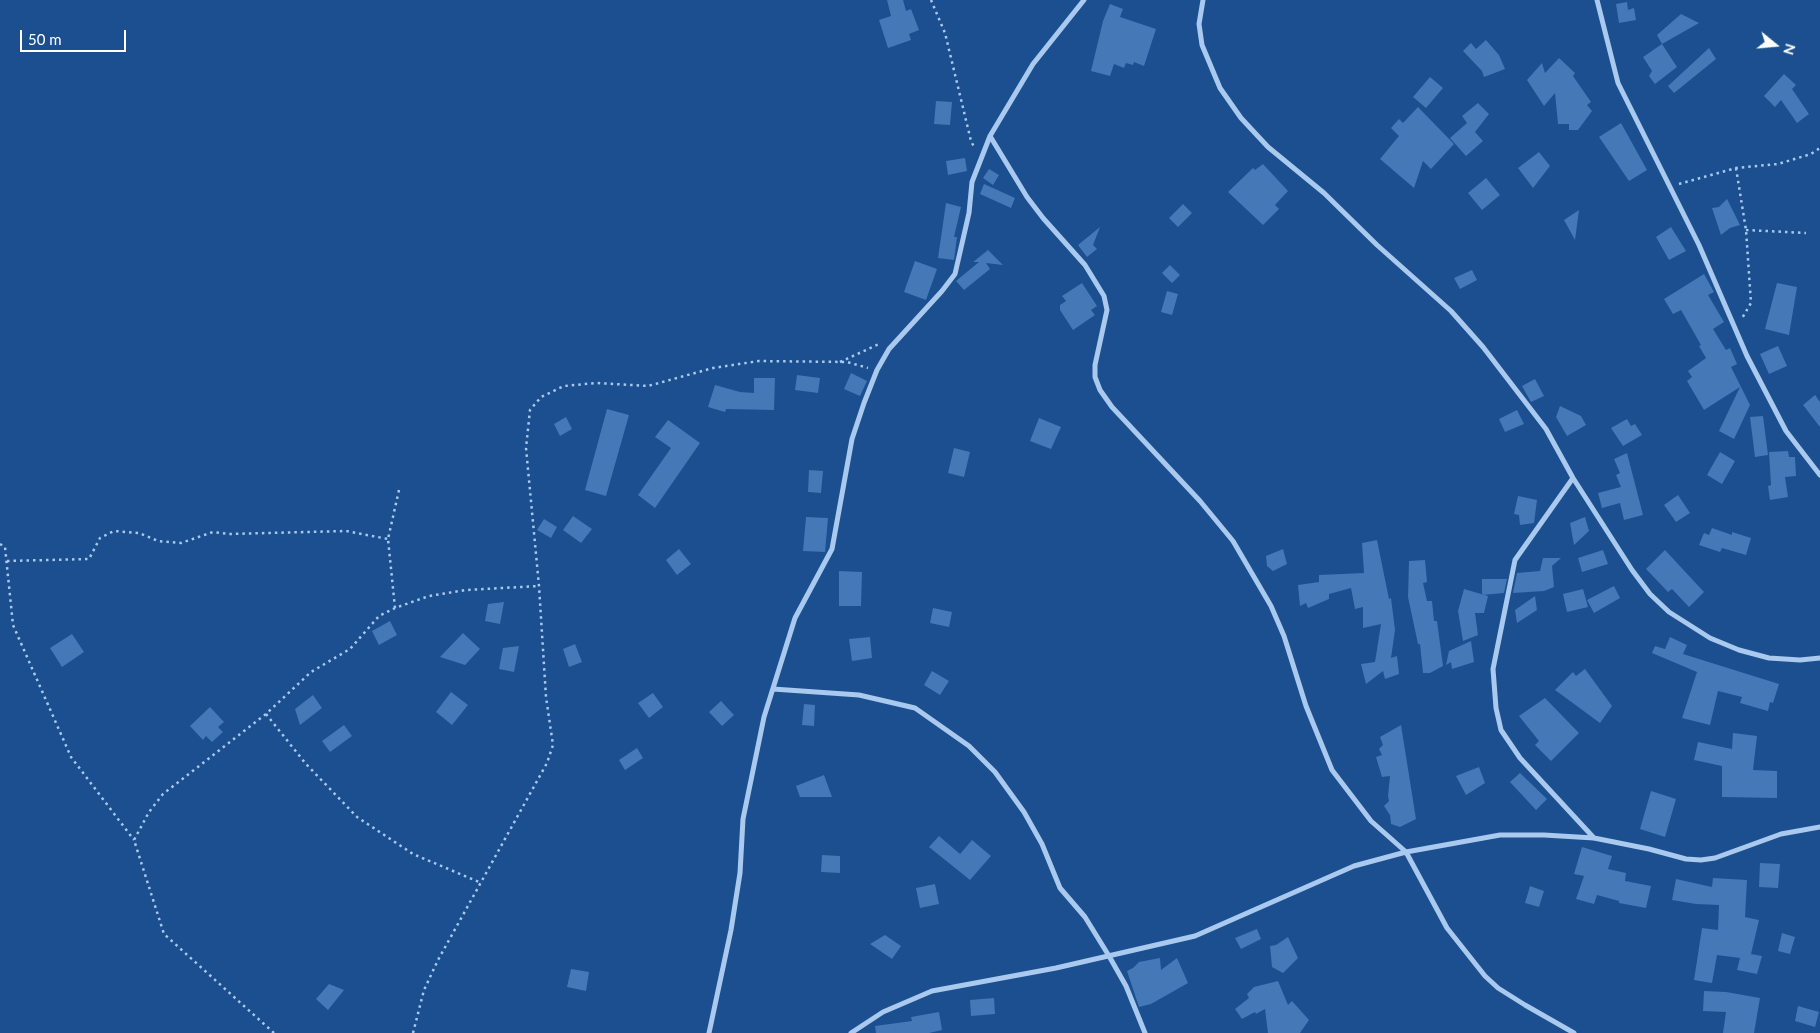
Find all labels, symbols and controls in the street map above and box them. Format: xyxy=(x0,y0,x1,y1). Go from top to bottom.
scale bar xyxy=(22,20,129,52)
north arrow xyxy=(1750,20,1800,70)
text: 50 m xyxy=(28,30,62,48)
text: N xyxy=(1780,42,1800,57)

